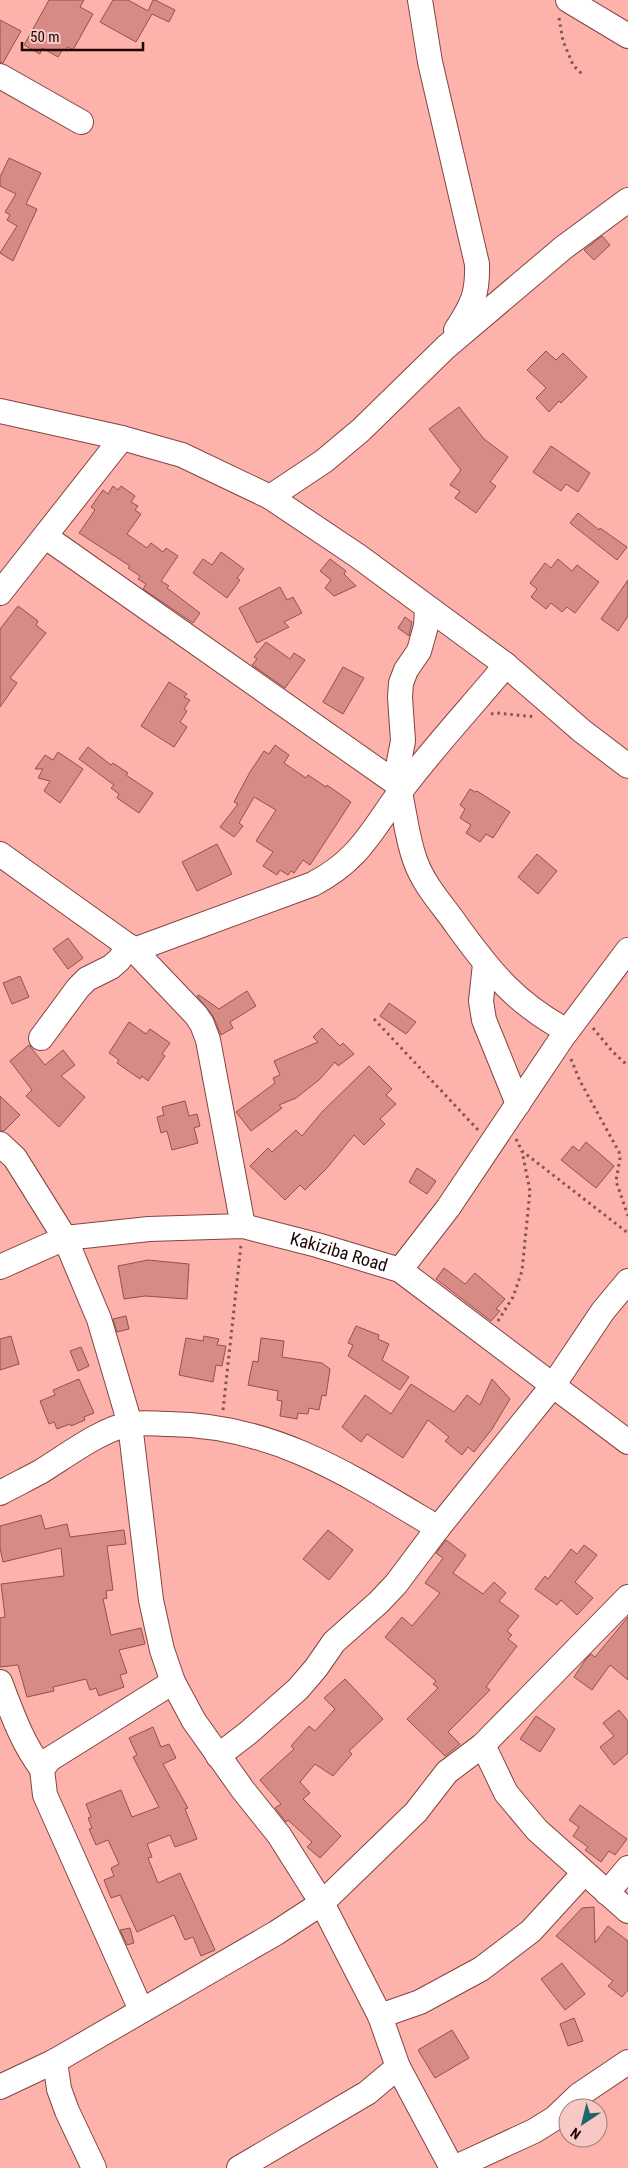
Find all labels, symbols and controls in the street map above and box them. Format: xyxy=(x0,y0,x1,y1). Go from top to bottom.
scale bar xyxy=(22,20,144,52)
text: 50 m xyxy=(30,28,60,46)
street label: Kakiziba Road xyxy=(288,1228,390,1276)
north arrow xyxy=(558,2098,608,2148)
text: N xyxy=(567,2125,584,2143)

